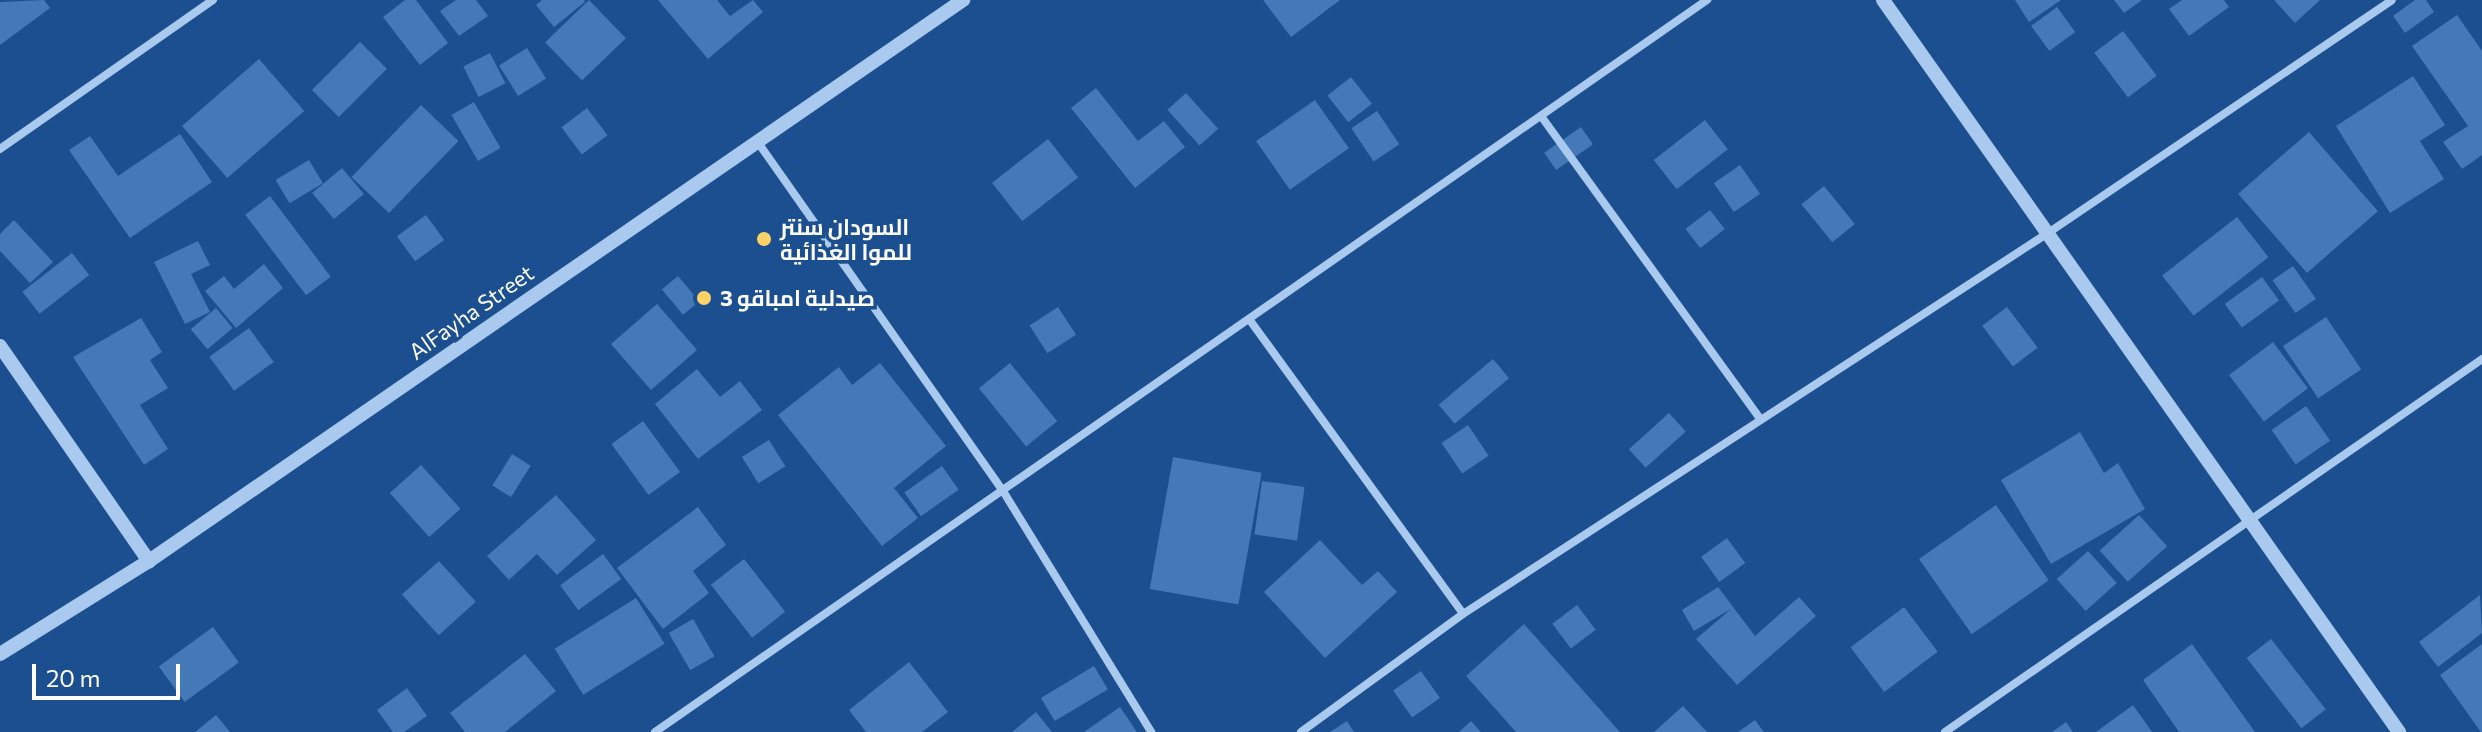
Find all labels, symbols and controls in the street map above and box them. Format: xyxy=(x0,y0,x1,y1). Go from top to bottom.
place label: السودان سنتر للموا الغذائية xyxy=(780,213,912,264)
marker: السودان سنتر للموا الغذائية xyxy=(755,230,773,248)
street label: AlFayha Street xyxy=(404,259,538,365)
place label: صيدلية امباقو 3 xyxy=(720,285,875,311)
marker: صيدلية امباقو 3 xyxy=(695,289,713,307)
scale bar xyxy=(36,648,184,698)
text: 20 m xyxy=(46,663,100,692)

